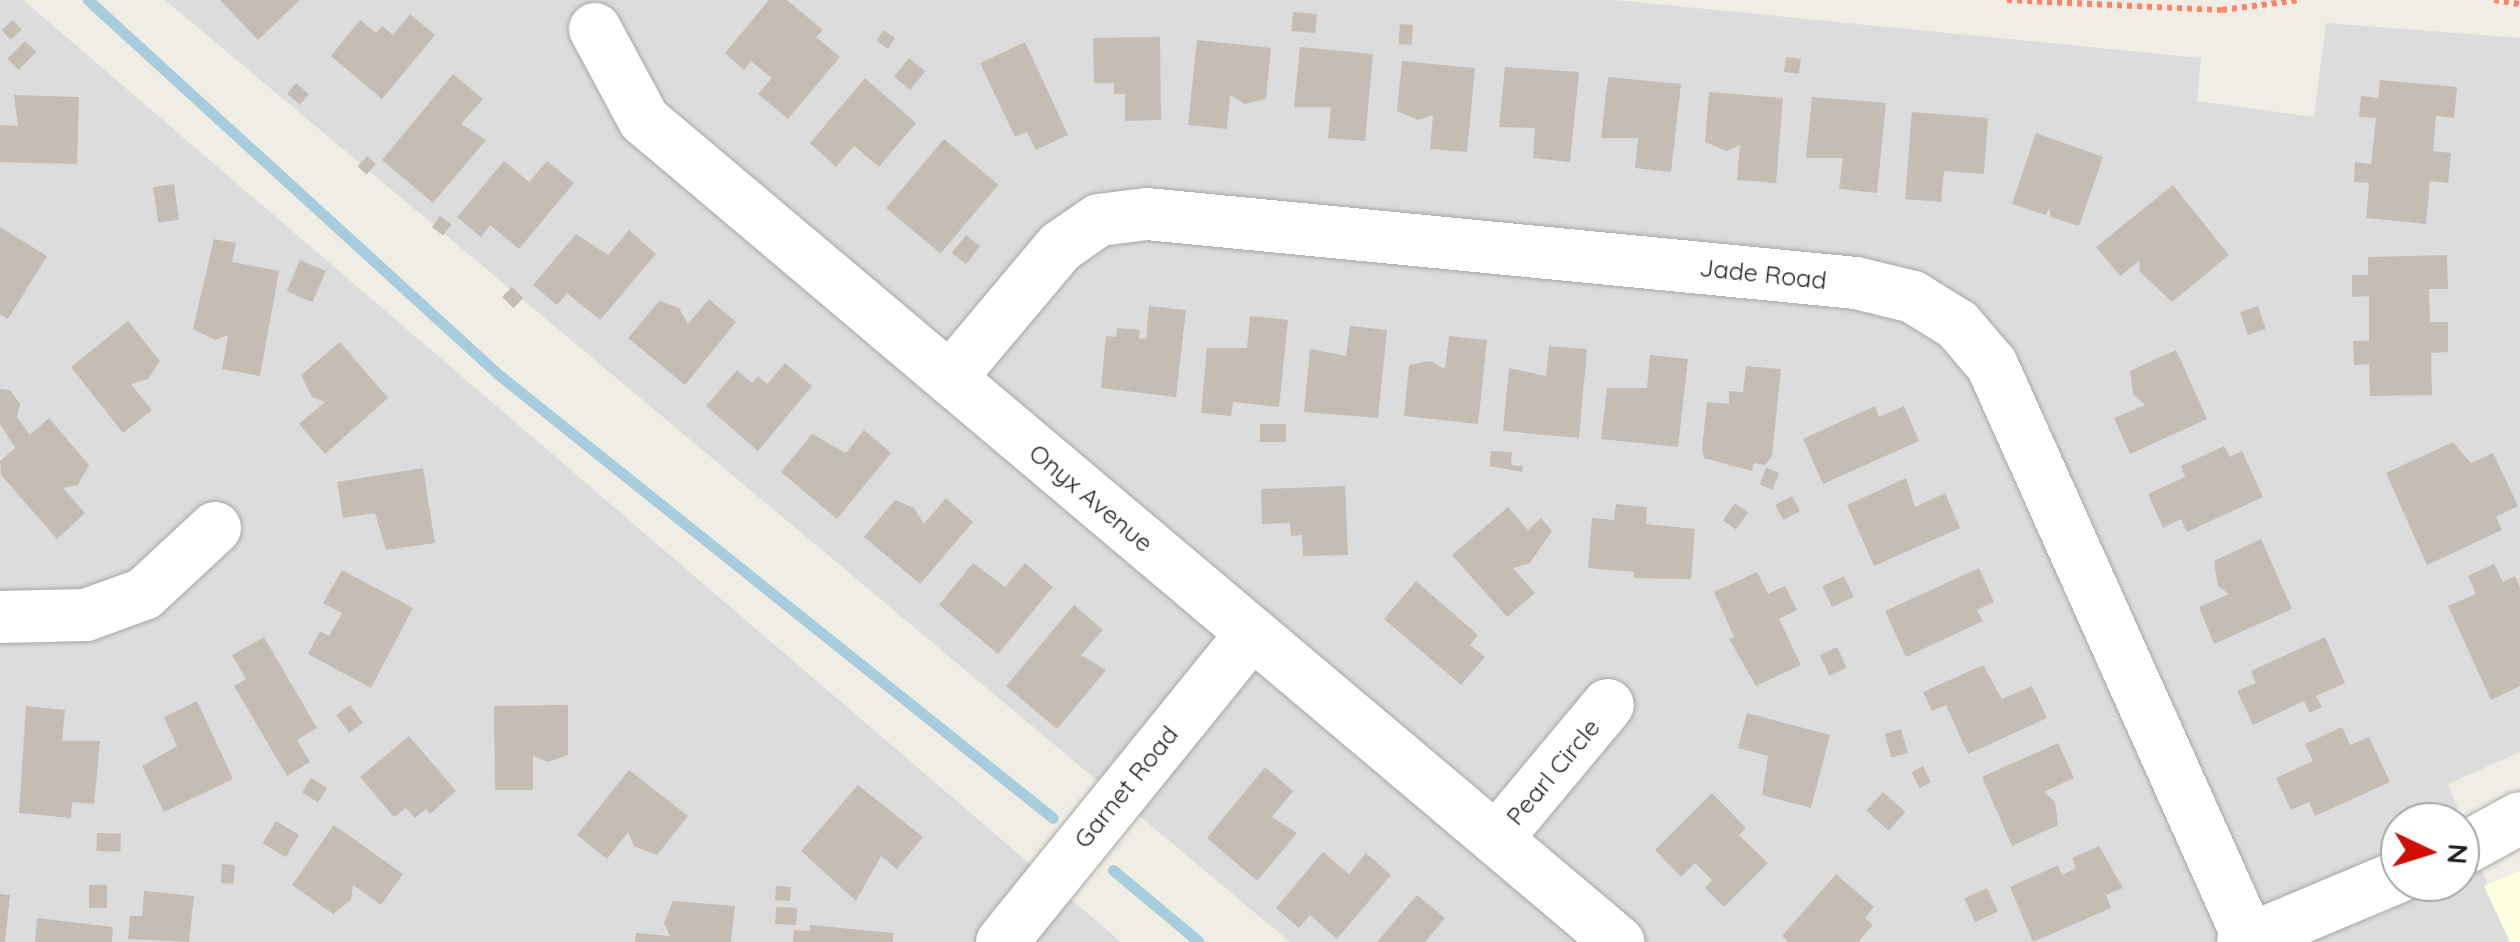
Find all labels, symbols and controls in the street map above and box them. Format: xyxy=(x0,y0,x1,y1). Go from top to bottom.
street label: Jade Road xyxy=(1698,252,1828,296)
street label: Onyx Avenue xyxy=(1023,438,1159,558)
street label: Pearl Circle xyxy=(1500,713,1606,831)
street label: Garnet Road xyxy=(1068,720,1184,854)
north arrow xyxy=(2380,802,2480,902)
text: N xyxy=(2440,842,2477,865)

